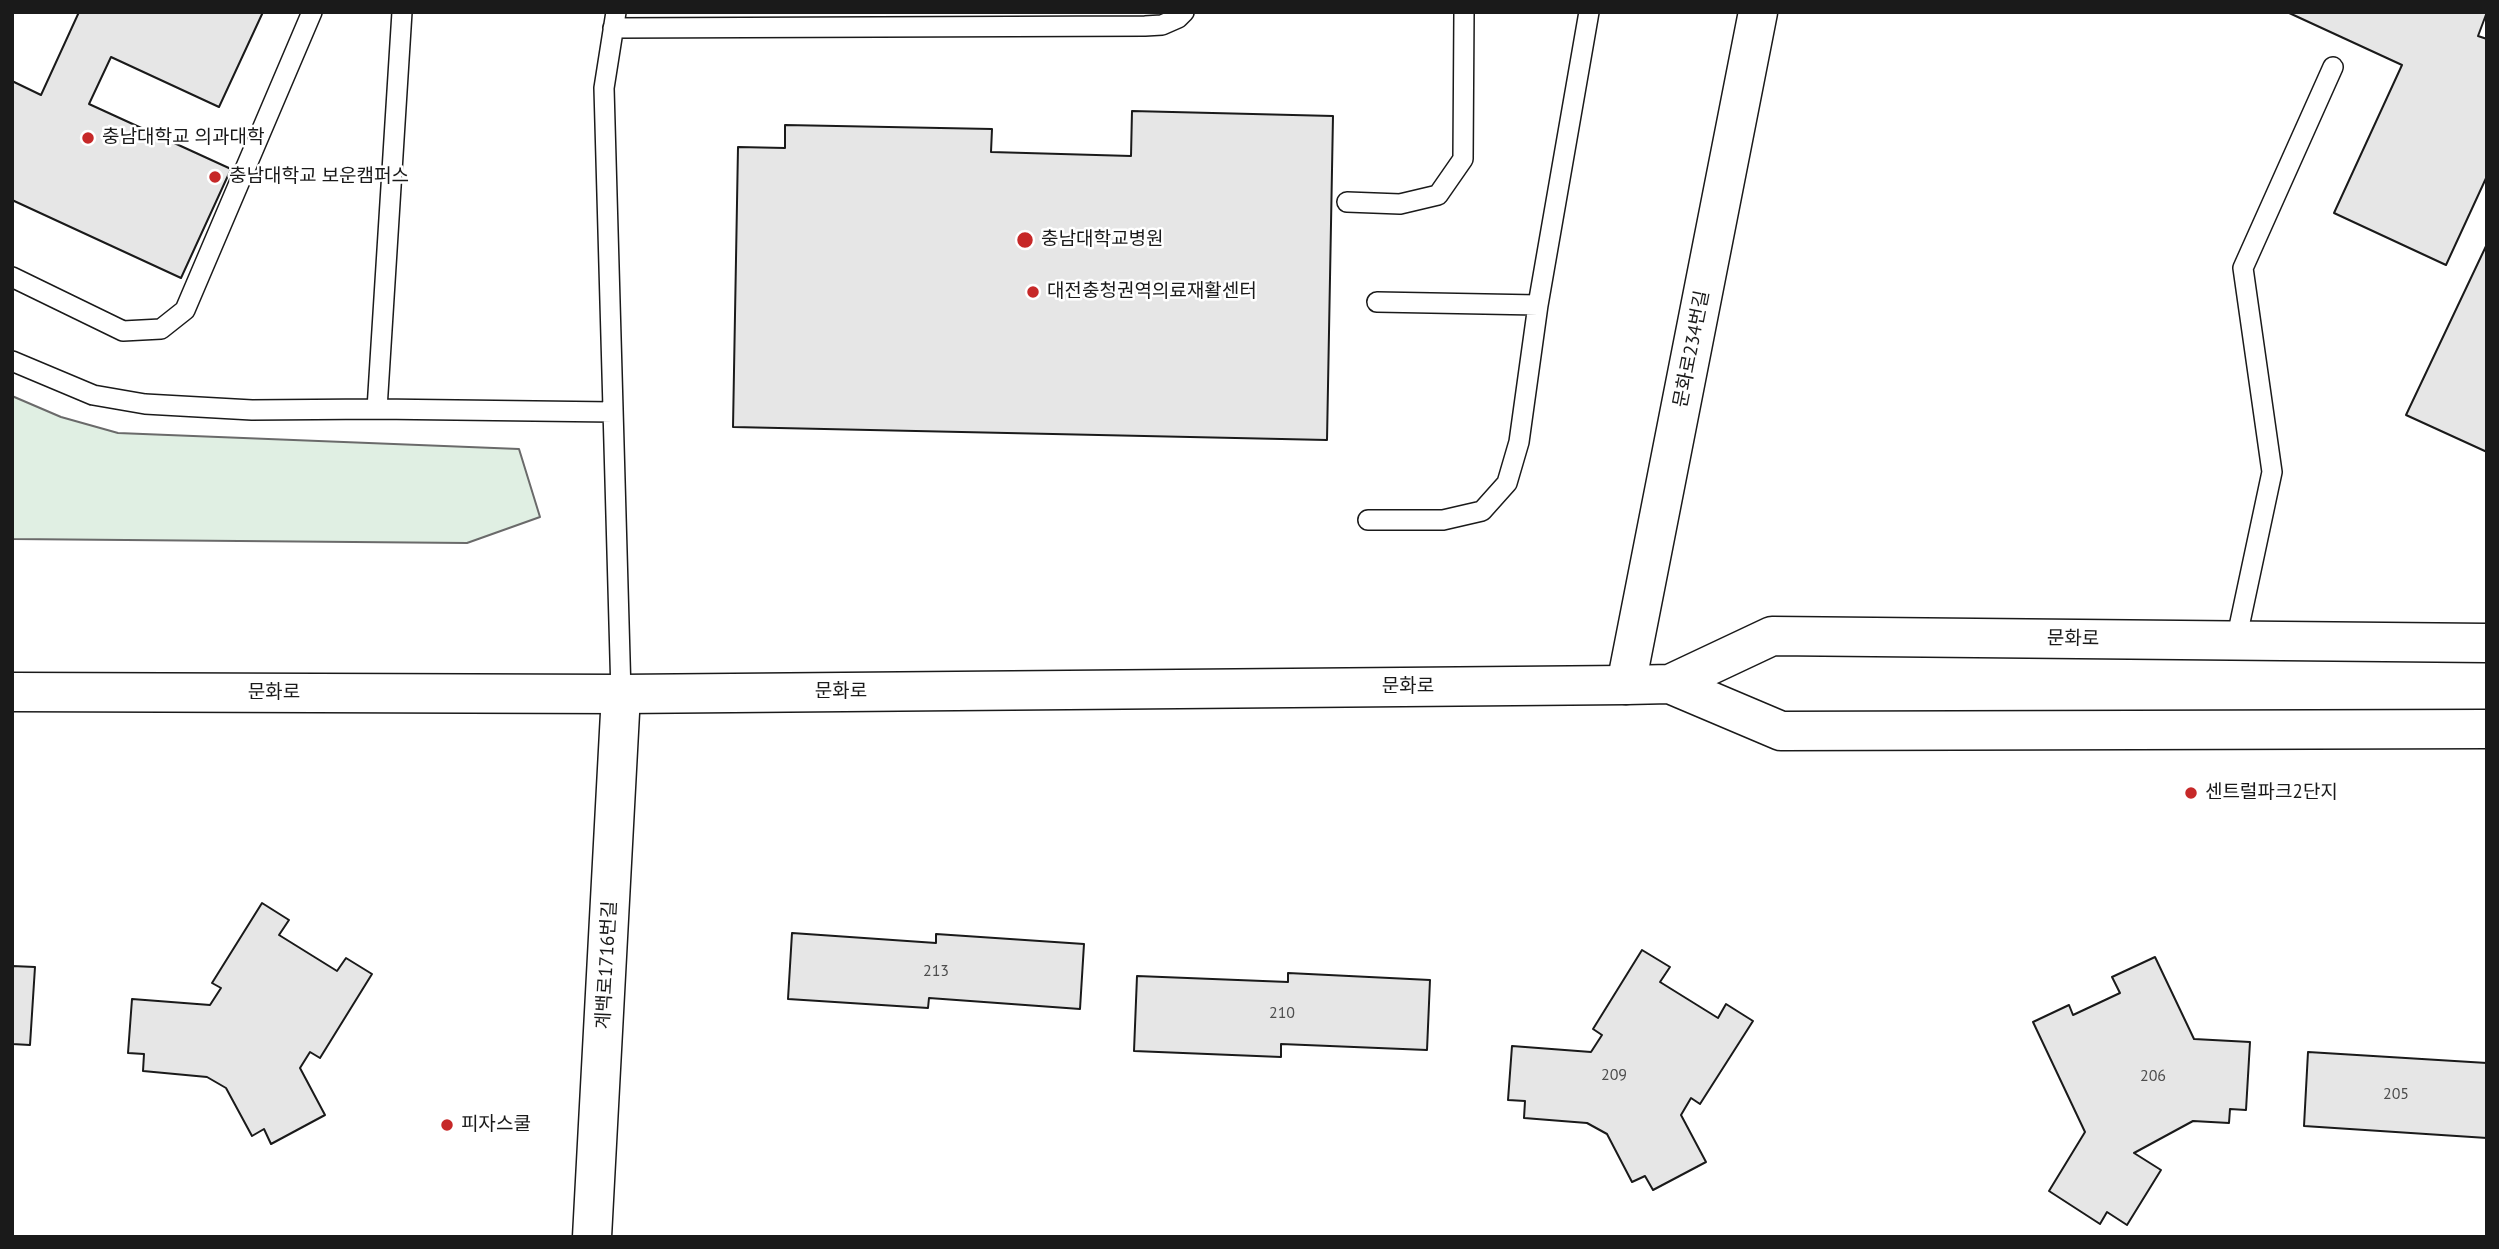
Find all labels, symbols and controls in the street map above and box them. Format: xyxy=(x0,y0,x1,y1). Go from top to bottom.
place label: 충남대학교 의과대학 xyxy=(102,127,264,149)
marker: 충남대학교 의과대학 xyxy=(80,130,96,146)
place label: 충남대학교 보운캠퍼스 xyxy=(229,166,409,188)
marker: 충남대학교 보운캠퍼스 xyxy=(207,169,223,185)
place label: 충남대학교병원 xyxy=(1041,229,1163,251)
marker: 충남대학교병원 xyxy=(1015,230,1035,250)
place label: 대전충청권역의료재활센터 xyxy=(1047,281,1257,303)
marker: 대전충청권역의료재활센터 xyxy=(1025,284,1041,300)
street label: 문화로234번길 xyxy=(1670,289,1714,409)
street label: 문화로 xyxy=(2047,627,2099,651)
street label: 문화로 xyxy=(1382,676,1434,698)
street label: 문화로 xyxy=(815,681,867,703)
street label: 문화로 xyxy=(248,682,300,704)
place label: 센트럴파크2단지 xyxy=(2205,782,2338,804)
marker: 센트럴파크2단지 xyxy=(2183,785,2199,801)
street label: 계백로1716번길 xyxy=(592,900,622,1030)
house number: 213 xyxy=(923,961,949,981)
house number: 210 xyxy=(1269,1003,1295,1023)
house number: 209 xyxy=(1601,1065,1627,1085)
house number: 206 xyxy=(2140,1066,2166,1086)
house number: 205 xyxy=(2383,1084,2409,1104)
place label: 피자스쿨 xyxy=(461,1114,531,1136)
marker: 피자스쿨 xyxy=(439,1117,455,1133)

